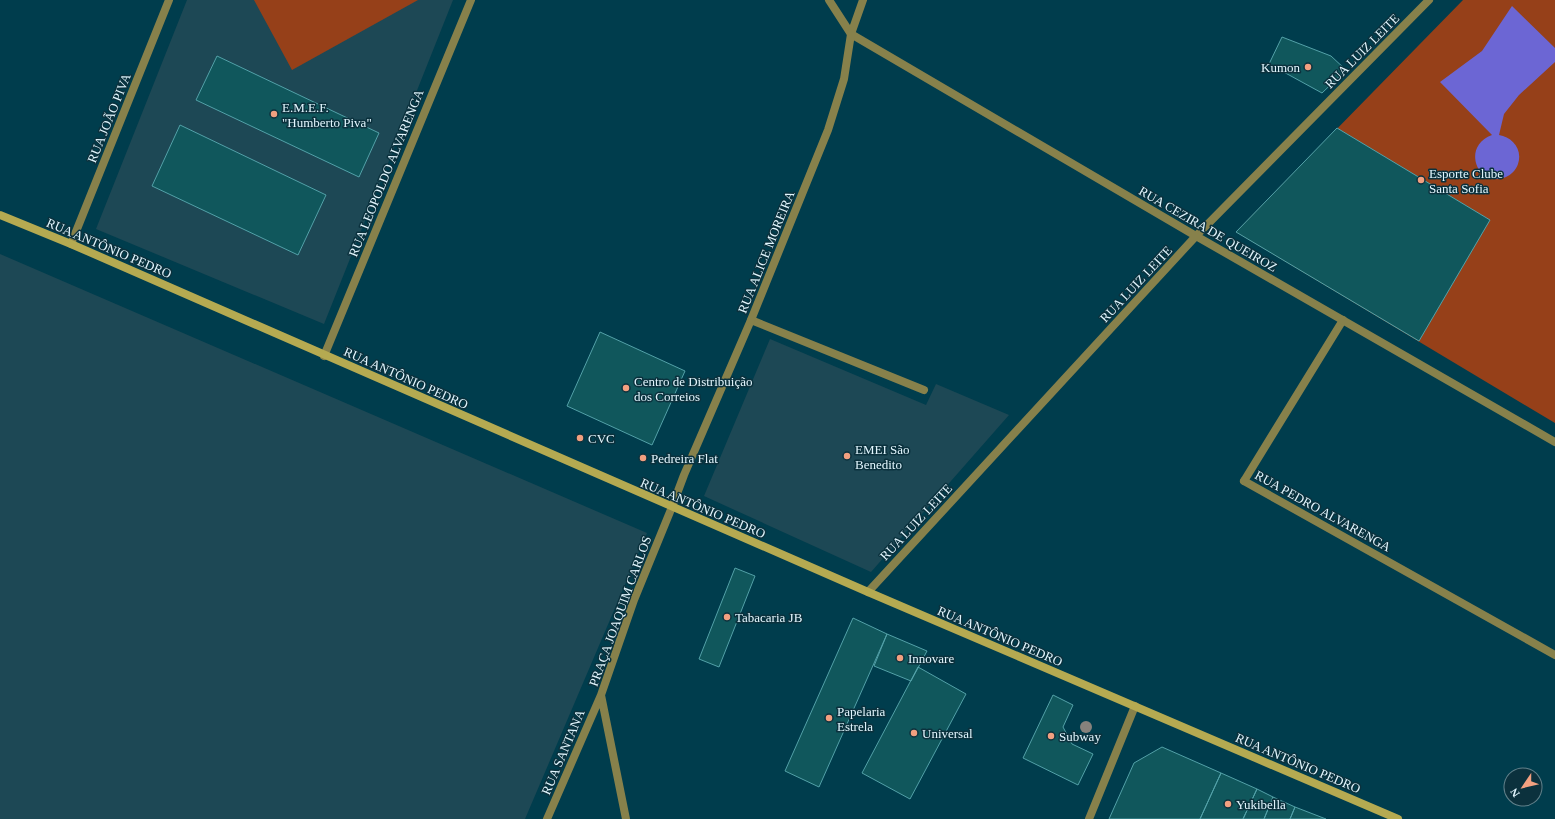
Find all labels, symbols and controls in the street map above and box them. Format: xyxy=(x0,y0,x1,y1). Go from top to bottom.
street label: RUA LUIZ LEITE xyxy=(1322,11,1402,91)
place label: Kumon xyxy=(1261,60,1301,75)
marker: Kumon xyxy=(1303,62,1313,72)
street label: RUA JOÃO PIVA xyxy=(84,71,134,165)
street label: RUA LEOPOLDO ALVARENGA xyxy=(345,87,427,259)
place label: E.M.E.F. "Humberto Piva" xyxy=(282,100,372,130)
marker: E.M.E.F. "Humberto Piva" xyxy=(269,109,279,119)
place label: Esporte Clube Santa Sofia xyxy=(1429,166,1503,196)
marker: Esporte Clube Santa Sofia xyxy=(1416,175,1426,185)
street label: RUA CEZIRA DE QUEIROZ xyxy=(1136,183,1280,275)
street label: RUA ALICE MOREIRA xyxy=(735,188,798,315)
street label: RUA ANTÔNIO PEDRO xyxy=(44,215,174,281)
street label: RUA LUIZ LEITE xyxy=(1097,243,1175,325)
street label: RUA ANTÔNIO PEDRO xyxy=(342,344,470,412)
place label: Centro de Distribuição dos Correios xyxy=(634,374,752,404)
marker: Centro de Distribuição dos Correios xyxy=(621,383,631,393)
place label: CVC xyxy=(588,431,615,446)
marker: CVC xyxy=(575,433,585,443)
place label: EMEI São Benedito xyxy=(855,442,910,472)
place label: Pedreira Flat xyxy=(651,451,718,466)
marker: EMEI São Benedito xyxy=(842,451,852,461)
marker: Pedreira Flat xyxy=(638,453,648,463)
street label: RUA PEDRO ALVARENGA xyxy=(1252,467,1394,555)
street label: RUA ANTÔNIO PEDRO xyxy=(638,475,768,541)
street label: RUA LUIZ LEITE xyxy=(877,481,955,563)
street label: PRAÇA JOAQUIM CARLOS xyxy=(586,534,654,688)
street label: RUA ANTÔNIO PEDRO xyxy=(935,603,1065,669)
place label: Tabacaria JB xyxy=(735,610,803,625)
marker: Tabacaria JB xyxy=(722,612,732,622)
place label: Innovare xyxy=(908,651,954,666)
marker: Innovare xyxy=(895,653,905,663)
place label: Papelaria Estrela xyxy=(837,704,886,734)
street label: RUA SANTANA xyxy=(538,707,588,797)
marker: Papelaria Estrela xyxy=(824,713,834,723)
place label: Universal xyxy=(922,726,973,741)
marker: Universal xyxy=(909,728,919,738)
place label: Subway xyxy=(1059,729,1101,744)
street label: RUA ANTÔNIO PEDRO xyxy=(1233,730,1363,796)
marker: Subway xyxy=(1046,731,1056,741)
north arrow xyxy=(1503,767,1543,807)
text: N xyxy=(1508,786,1522,799)
place label: Yukibella xyxy=(1236,797,1286,812)
marker: Yukibella xyxy=(1223,799,1233,809)

